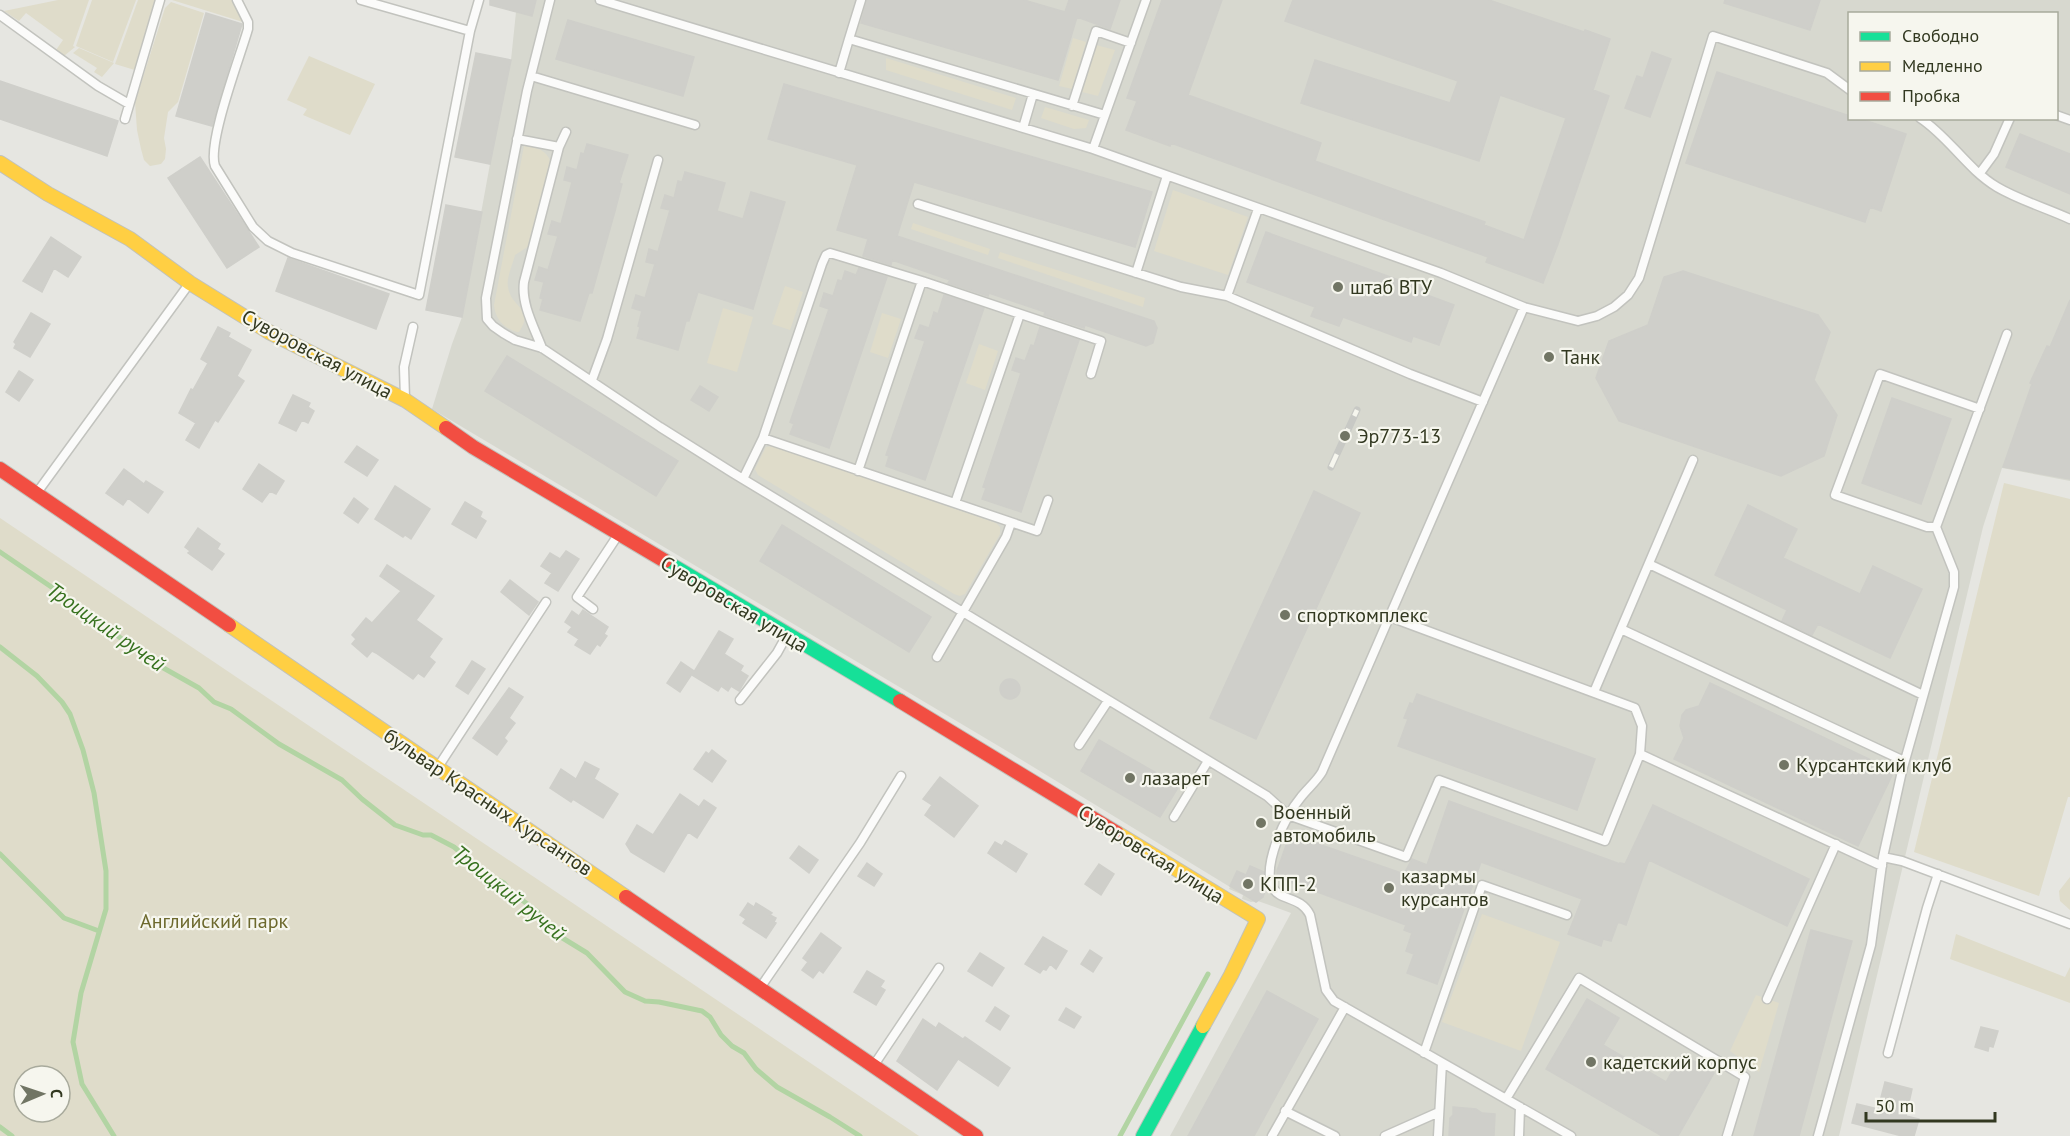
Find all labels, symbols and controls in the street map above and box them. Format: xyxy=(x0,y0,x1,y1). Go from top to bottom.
legend xyxy=(1848,12,2058,120)
text: Свободно xyxy=(1902,24,1979,47)
text: Медленно xyxy=(1902,54,1983,77)
text: Пробка xyxy=(1902,84,1960,107)
place label: штаб ВТУ xyxy=(1350,274,1433,300)
marker: штаб ВТУ xyxy=(1331,280,1345,294)
street label: Суворовская улица xyxy=(237,303,397,405)
place label: Танк xyxy=(1561,344,1601,370)
marker: Танк xyxy=(1542,350,1556,364)
place label: Эр773-13 xyxy=(1357,423,1441,449)
marker: Эр773-13 xyxy=(1338,429,1352,443)
street label: Суворовская улица xyxy=(656,550,812,658)
water label: Троицкий ручей xyxy=(42,576,171,678)
place label: спорткомплекс xyxy=(1297,602,1428,628)
marker: спорткомплекс xyxy=(1278,608,1292,622)
street label: бульвар Красных Курсантов xyxy=(379,722,597,882)
place label: Курсантский клуб xyxy=(1796,752,1952,778)
marker: Курсантский клуб xyxy=(1777,758,1791,772)
place label: лазарет xyxy=(1141,765,1210,791)
marker: лазарет xyxy=(1123,771,1137,785)
street label: Суворовская улица xyxy=(1073,799,1229,909)
place label: Военный автомобиль xyxy=(1273,799,1376,848)
marker: Военный автомобиль xyxy=(1254,816,1268,830)
water label: Троицкий ручей xyxy=(447,839,572,947)
place label: казармы курсантов xyxy=(1401,863,1489,912)
place label: КПП-2 xyxy=(1260,871,1317,897)
marker: КПП-2 xyxy=(1241,877,1255,891)
marker: казармы курсантов xyxy=(1382,881,1396,895)
park label: Английский парк xyxy=(140,908,288,934)
place label: кадетский корпус xyxy=(1603,1049,1757,1075)
marker: кадетский корпус xyxy=(1584,1055,1598,1069)
north arrow xyxy=(12,1064,72,1124)
scale bar xyxy=(1866,1085,1995,1123)
text: С xyxy=(47,1089,67,1098)
text: 50 m xyxy=(1875,1094,1914,1117)

